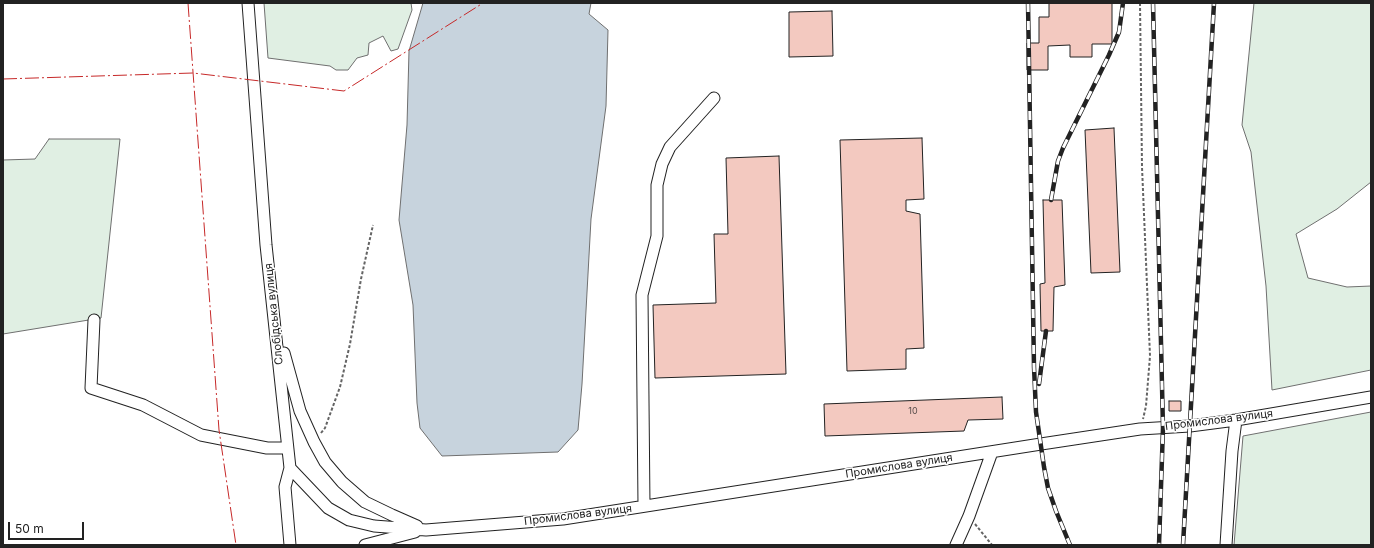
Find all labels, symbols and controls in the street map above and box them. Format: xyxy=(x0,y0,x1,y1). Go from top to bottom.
street label: Слобідська вулиця xyxy=(262,263,286,365)
house number: 10 xyxy=(908,406,918,416)
street label: Промислова вулиця xyxy=(1164,407,1274,433)
street label: Промислова вулиця xyxy=(844,451,954,481)
street label: Промислова вулиця xyxy=(523,502,633,528)
scale bar xyxy=(10,514,86,540)
text: 50 m xyxy=(15,521,44,536)

